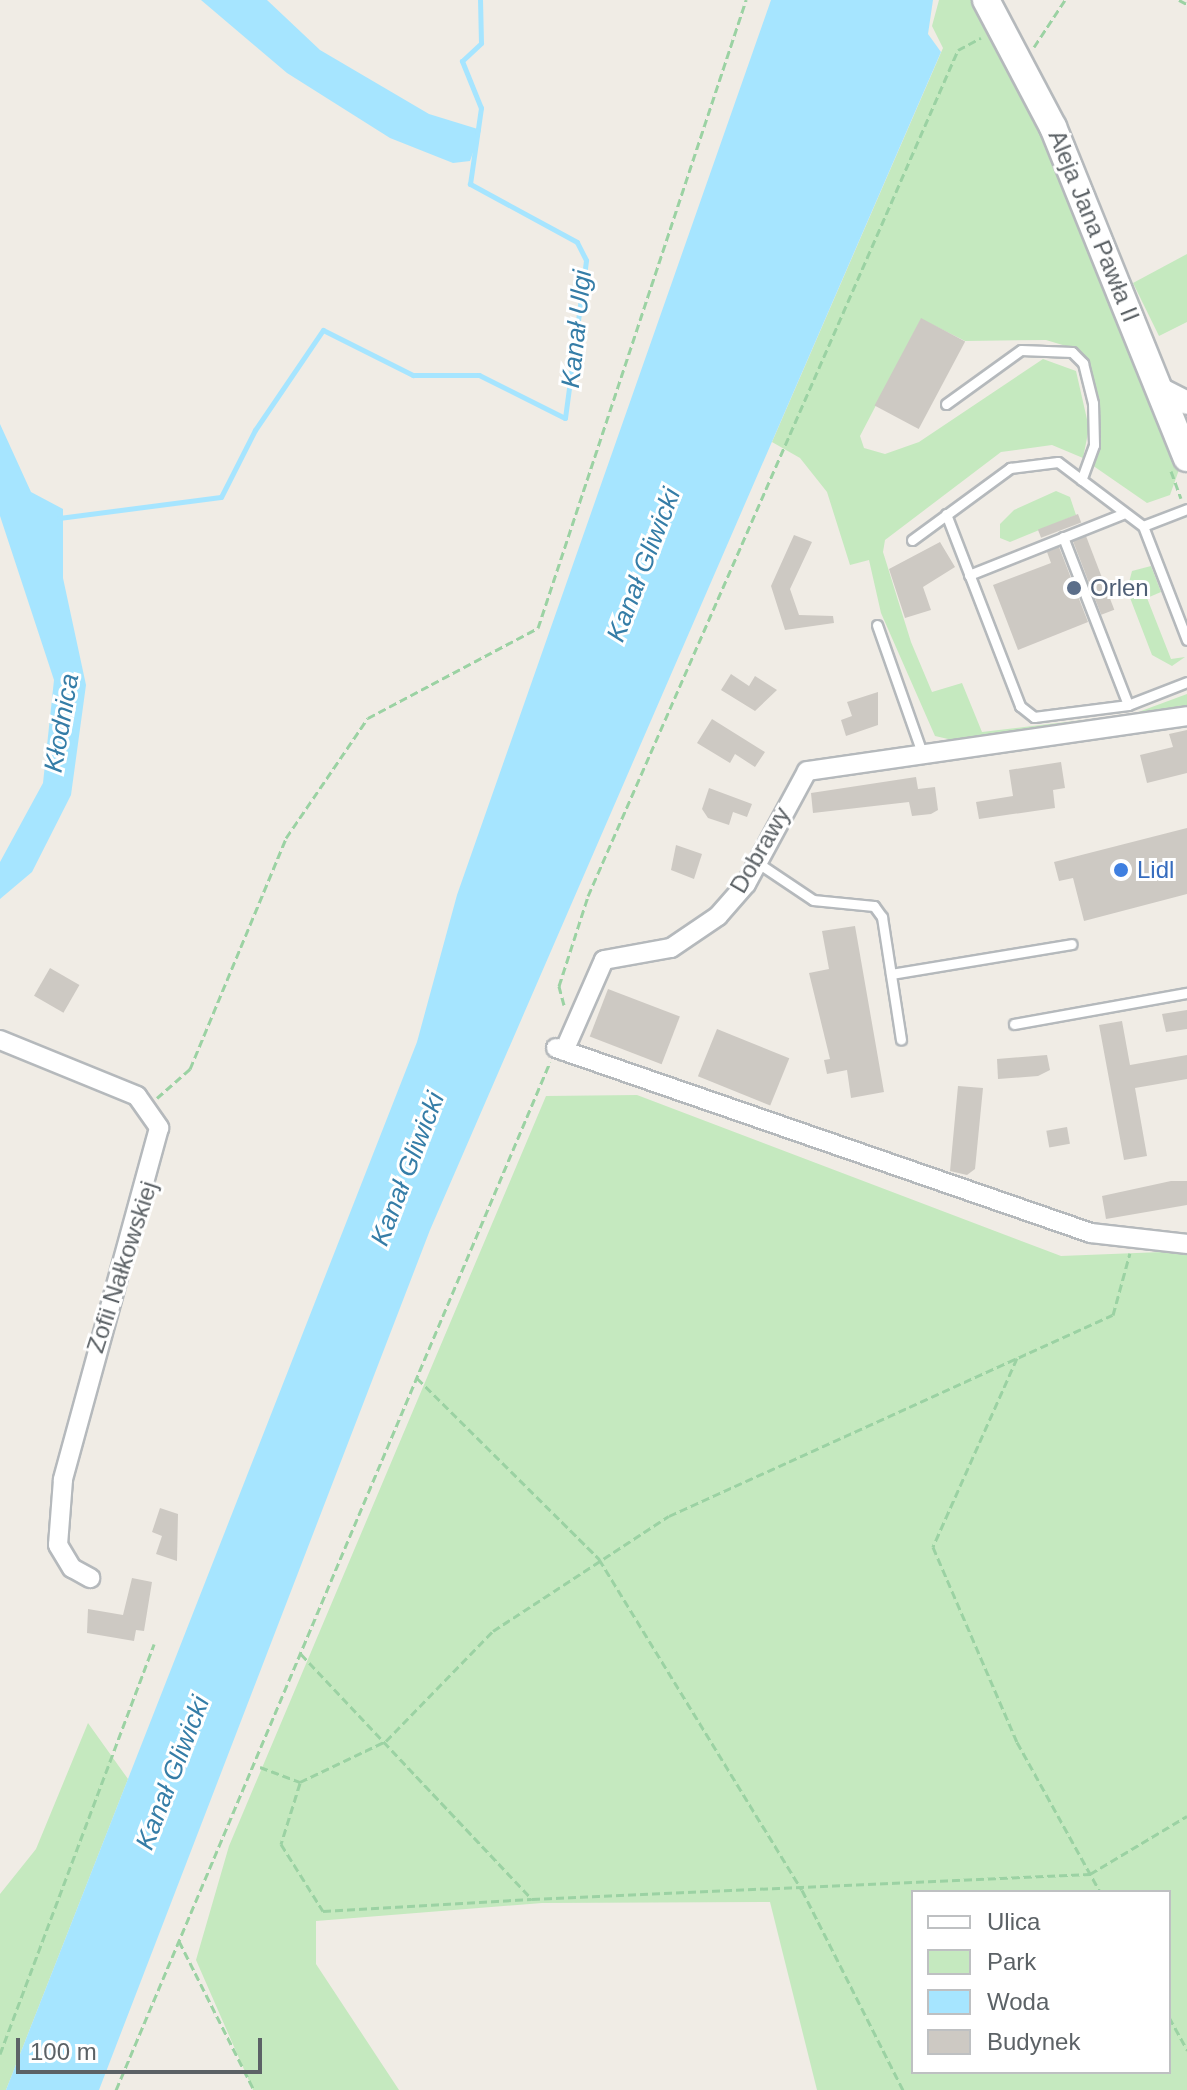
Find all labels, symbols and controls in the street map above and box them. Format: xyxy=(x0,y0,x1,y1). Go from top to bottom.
street label: Aleja Jana Pawła II xyxy=(1042,126,1146,326)
water label: Kanał Ulgi xyxy=(555,268,599,390)
water label: Kanał Gliwicki xyxy=(600,484,688,646)
place label: Orlen xyxy=(1090,574,1149,602)
marker: Orlen xyxy=(1065,579,1083,597)
water label: Kłodnica xyxy=(38,671,86,775)
street label: Dobrawy xyxy=(724,802,796,898)
place label: Lidl xyxy=(1137,856,1174,884)
marker: Lidl xyxy=(1112,861,1130,879)
water label: Kanał Gliwicki xyxy=(364,1088,452,1250)
street label: Zofii Nałkowskiej xyxy=(81,1178,163,1356)
water label: Kanał Gliwicki xyxy=(129,1692,217,1854)
legend xyxy=(911,1890,1171,2074)
text: Ulica xyxy=(987,1908,1040,1935)
text: Park xyxy=(987,1948,1036,1975)
text: Woda xyxy=(987,1988,1049,2015)
scale bar xyxy=(20,2022,266,2072)
text: Budynek xyxy=(987,2028,1080,2055)
text: 100 m xyxy=(30,2038,97,2065)

